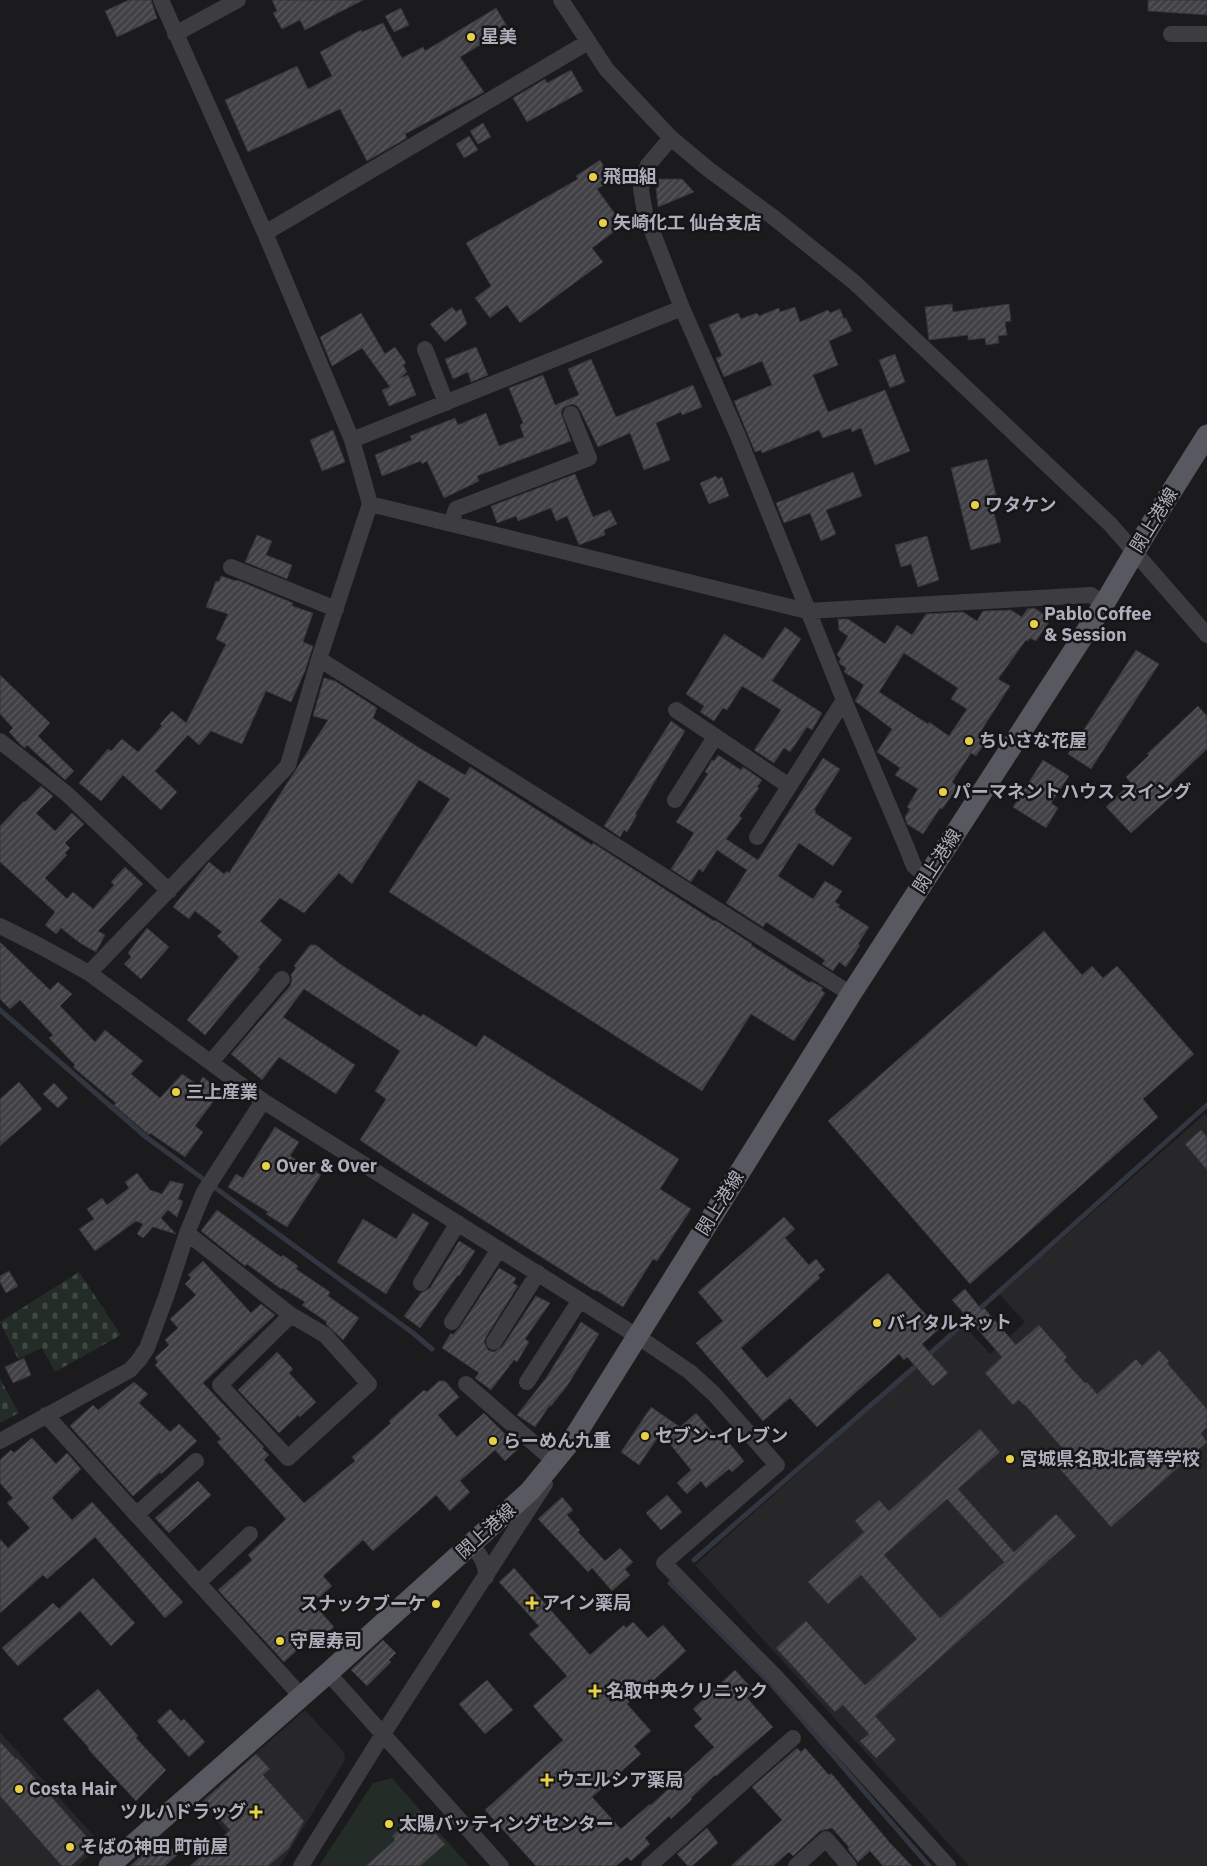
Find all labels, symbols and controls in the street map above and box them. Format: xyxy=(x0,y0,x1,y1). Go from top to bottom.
place label: 星美 xyxy=(481,25,517,48)
marker: 星美 xyxy=(465,31,477,43)
place label: 飛田組 xyxy=(603,165,657,188)
marker: 飛田組 xyxy=(587,171,599,183)
place label: 矢崎化工 仙台支店 xyxy=(613,211,761,234)
marker: 矢崎化工 仙台支店 xyxy=(597,217,609,229)
street label: 閖上港線 xyxy=(1125,483,1182,556)
place label: ワタケン xyxy=(985,493,1056,516)
marker: ワタケン xyxy=(969,499,981,511)
place label: Pablo Coffee & Session xyxy=(1044,602,1152,646)
marker: Pablo Coffee & Session xyxy=(1028,618,1040,630)
place label: ちいさな花屋 xyxy=(979,729,1087,752)
marker: ちいさな花屋 xyxy=(963,735,975,747)
place label: パーマネントハウス スイング xyxy=(953,780,1191,803)
marker: パーマネントハウス スイング xyxy=(937,786,949,798)
street label: 閖上港線 xyxy=(907,824,966,897)
place label: 三上産業 xyxy=(186,1080,258,1103)
marker: 三上産業 xyxy=(170,1086,182,1098)
place label: Over & Over xyxy=(276,1154,377,1177)
marker: Over & Over xyxy=(260,1160,272,1172)
street label: 閖上港線 xyxy=(691,1166,748,1239)
place label: バイタルネット xyxy=(887,1311,1012,1334)
marker: バイタルネット xyxy=(871,1317,883,1329)
place label: セブン-イレブン xyxy=(655,1424,788,1447)
place label: らーめん九重 xyxy=(503,1429,611,1452)
marker: セブン-イレブン xyxy=(639,1430,651,1442)
marker: らーめん九重 xyxy=(487,1435,499,1447)
place label: 宮城県名取北高等学校 xyxy=(1020,1447,1200,1470)
marker: 宮城県名取北高等学校 xyxy=(1004,1453,1016,1465)
street label: 閖上港線 xyxy=(451,1498,520,1563)
place label: アイン薬局 xyxy=(542,1591,631,1614)
place label: スナックブーケ xyxy=(300,1592,426,1615)
marker: アイン薬局 xyxy=(526,1597,538,1609)
marker: スナックブーケ xyxy=(430,1598,442,1610)
place label: 守屋寿司 xyxy=(290,1629,362,1652)
marker: 守屋寿司 xyxy=(274,1635,286,1647)
place label: 名取中央クリニック xyxy=(606,1679,768,1702)
marker: 名取中央クリニック xyxy=(588,1684,602,1698)
place label: ウエルシア薬局 xyxy=(557,1768,683,1791)
marker: ウエルシア薬局 xyxy=(541,1774,553,1786)
place label: Costa Hair xyxy=(29,1777,117,1800)
marker: Costa Hair xyxy=(13,1783,25,1795)
place label: ツルハドラッグ xyxy=(120,1800,246,1823)
marker: ツルハドラッグ xyxy=(250,1806,262,1818)
place label: 太陽バッティングセンター xyxy=(399,1812,614,1835)
marker: 太陽バッティングセンター xyxy=(383,1818,395,1830)
place label: そばの神田 町前屋 xyxy=(80,1835,228,1858)
marker: そばの神田 町前屋 xyxy=(64,1841,76,1853)

